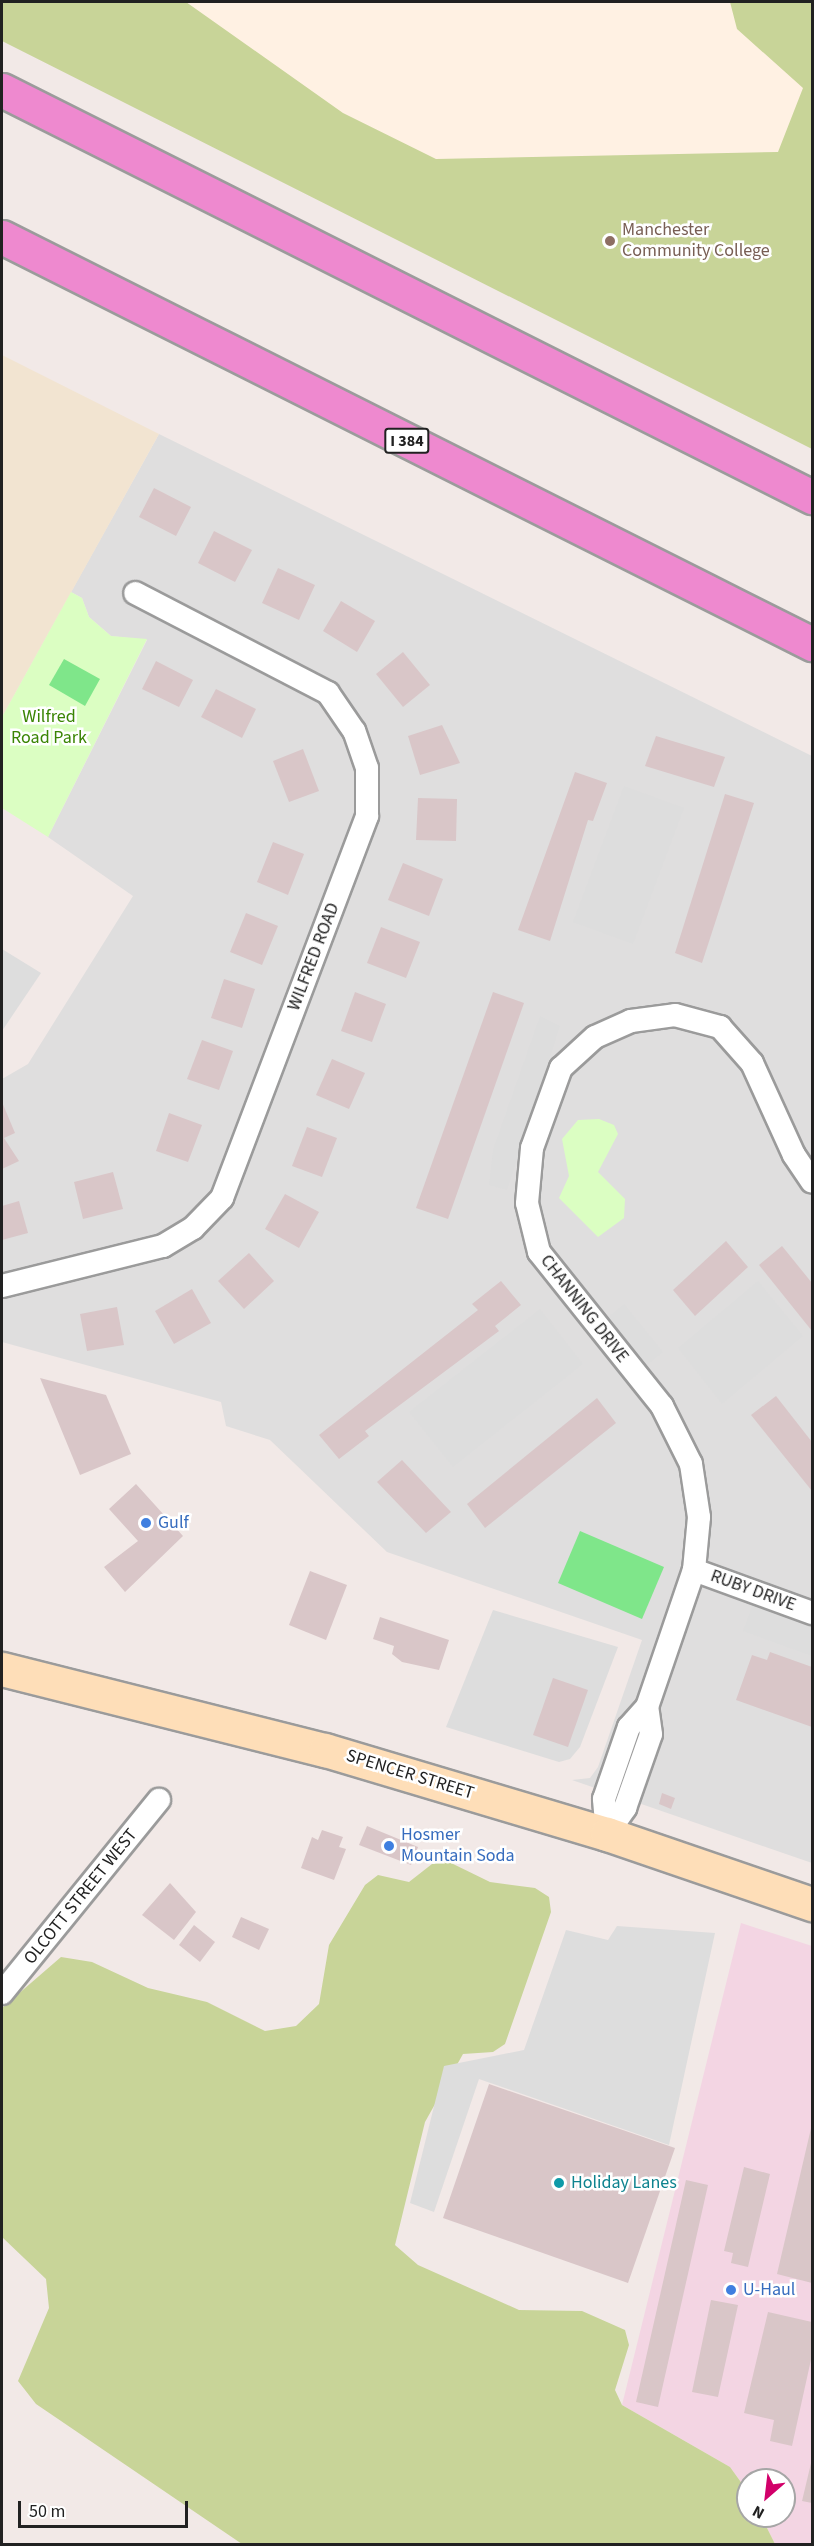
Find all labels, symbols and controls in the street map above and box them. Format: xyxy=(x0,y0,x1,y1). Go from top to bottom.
place label: Manchester Community College xyxy=(622,220,770,262)
marker: Manchester Community College xyxy=(603,234,617,248)
road number: I 384 xyxy=(383,428,431,454)
park label: Wilfred Road Park xyxy=(11,707,87,750)
street label: WILFRED ROAD xyxy=(284,900,344,1014)
street label: CHANNING DRIVE xyxy=(535,1251,633,1367)
place label: Gulf xyxy=(158,1512,189,1534)
marker: Gulf xyxy=(139,1516,153,1530)
street label: RUBY DRIVE xyxy=(707,1566,799,1616)
street label: SPENCER STREET xyxy=(344,1745,476,1805)
street label: OLCOTT STREET WEST xyxy=(20,1825,142,1969)
place label: Hosmer Mountain Soda xyxy=(401,1825,515,1868)
marker: Hosmer Mountain Soda xyxy=(382,1839,396,1853)
place label: Holiday Lanes xyxy=(571,2172,677,2194)
marker: Holiday Lanes xyxy=(552,2176,566,2190)
place label: U-Haul xyxy=(743,2279,795,2301)
marker: U-Haul xyxy=(724,2283,738,2297)
north arrow xyxy=(736,2468,796,2528)
scale bar xyxy=(21,2489,190,2527)
text: 50 m xyxy=(29,2499,65,2524)
text: N xyxy=(749,2500,768,2524)

